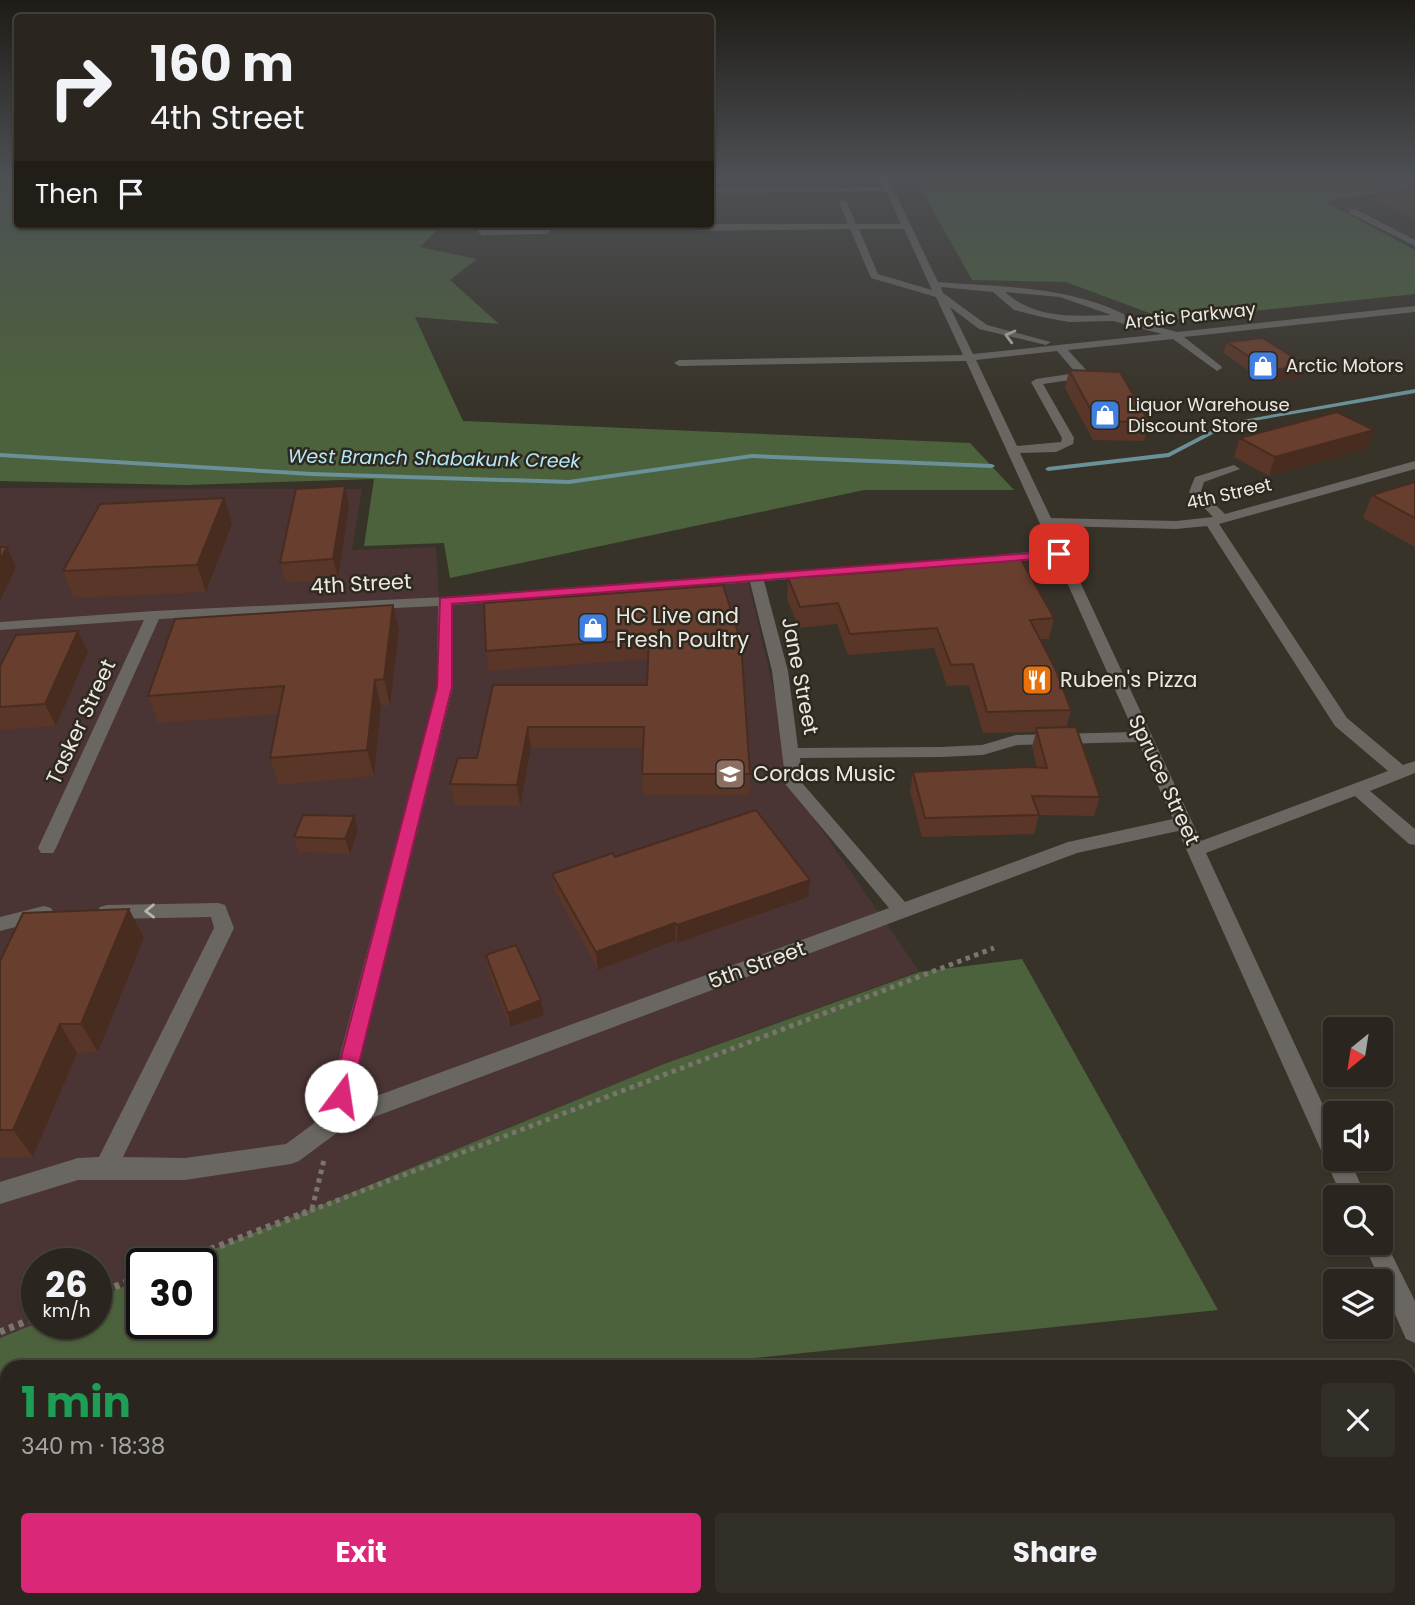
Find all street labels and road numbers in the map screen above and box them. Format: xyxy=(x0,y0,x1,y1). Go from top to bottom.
street label: Arctic Parkway xyxy=(1123,296,1257,335)
street label: 4th Street xyxy=(1184,472,1274,515)
street label: 4th Street xyxy=(310,566,412,601)
street label: Jane Street xyxy=(775,615,826,737)
street label: Tasker Street xyxy=(39,654,122,789)
street label: Spruce Street xyxy=(1122,710,1207,850)
street label: 5th Street xyxy=(704,934,809,995)

